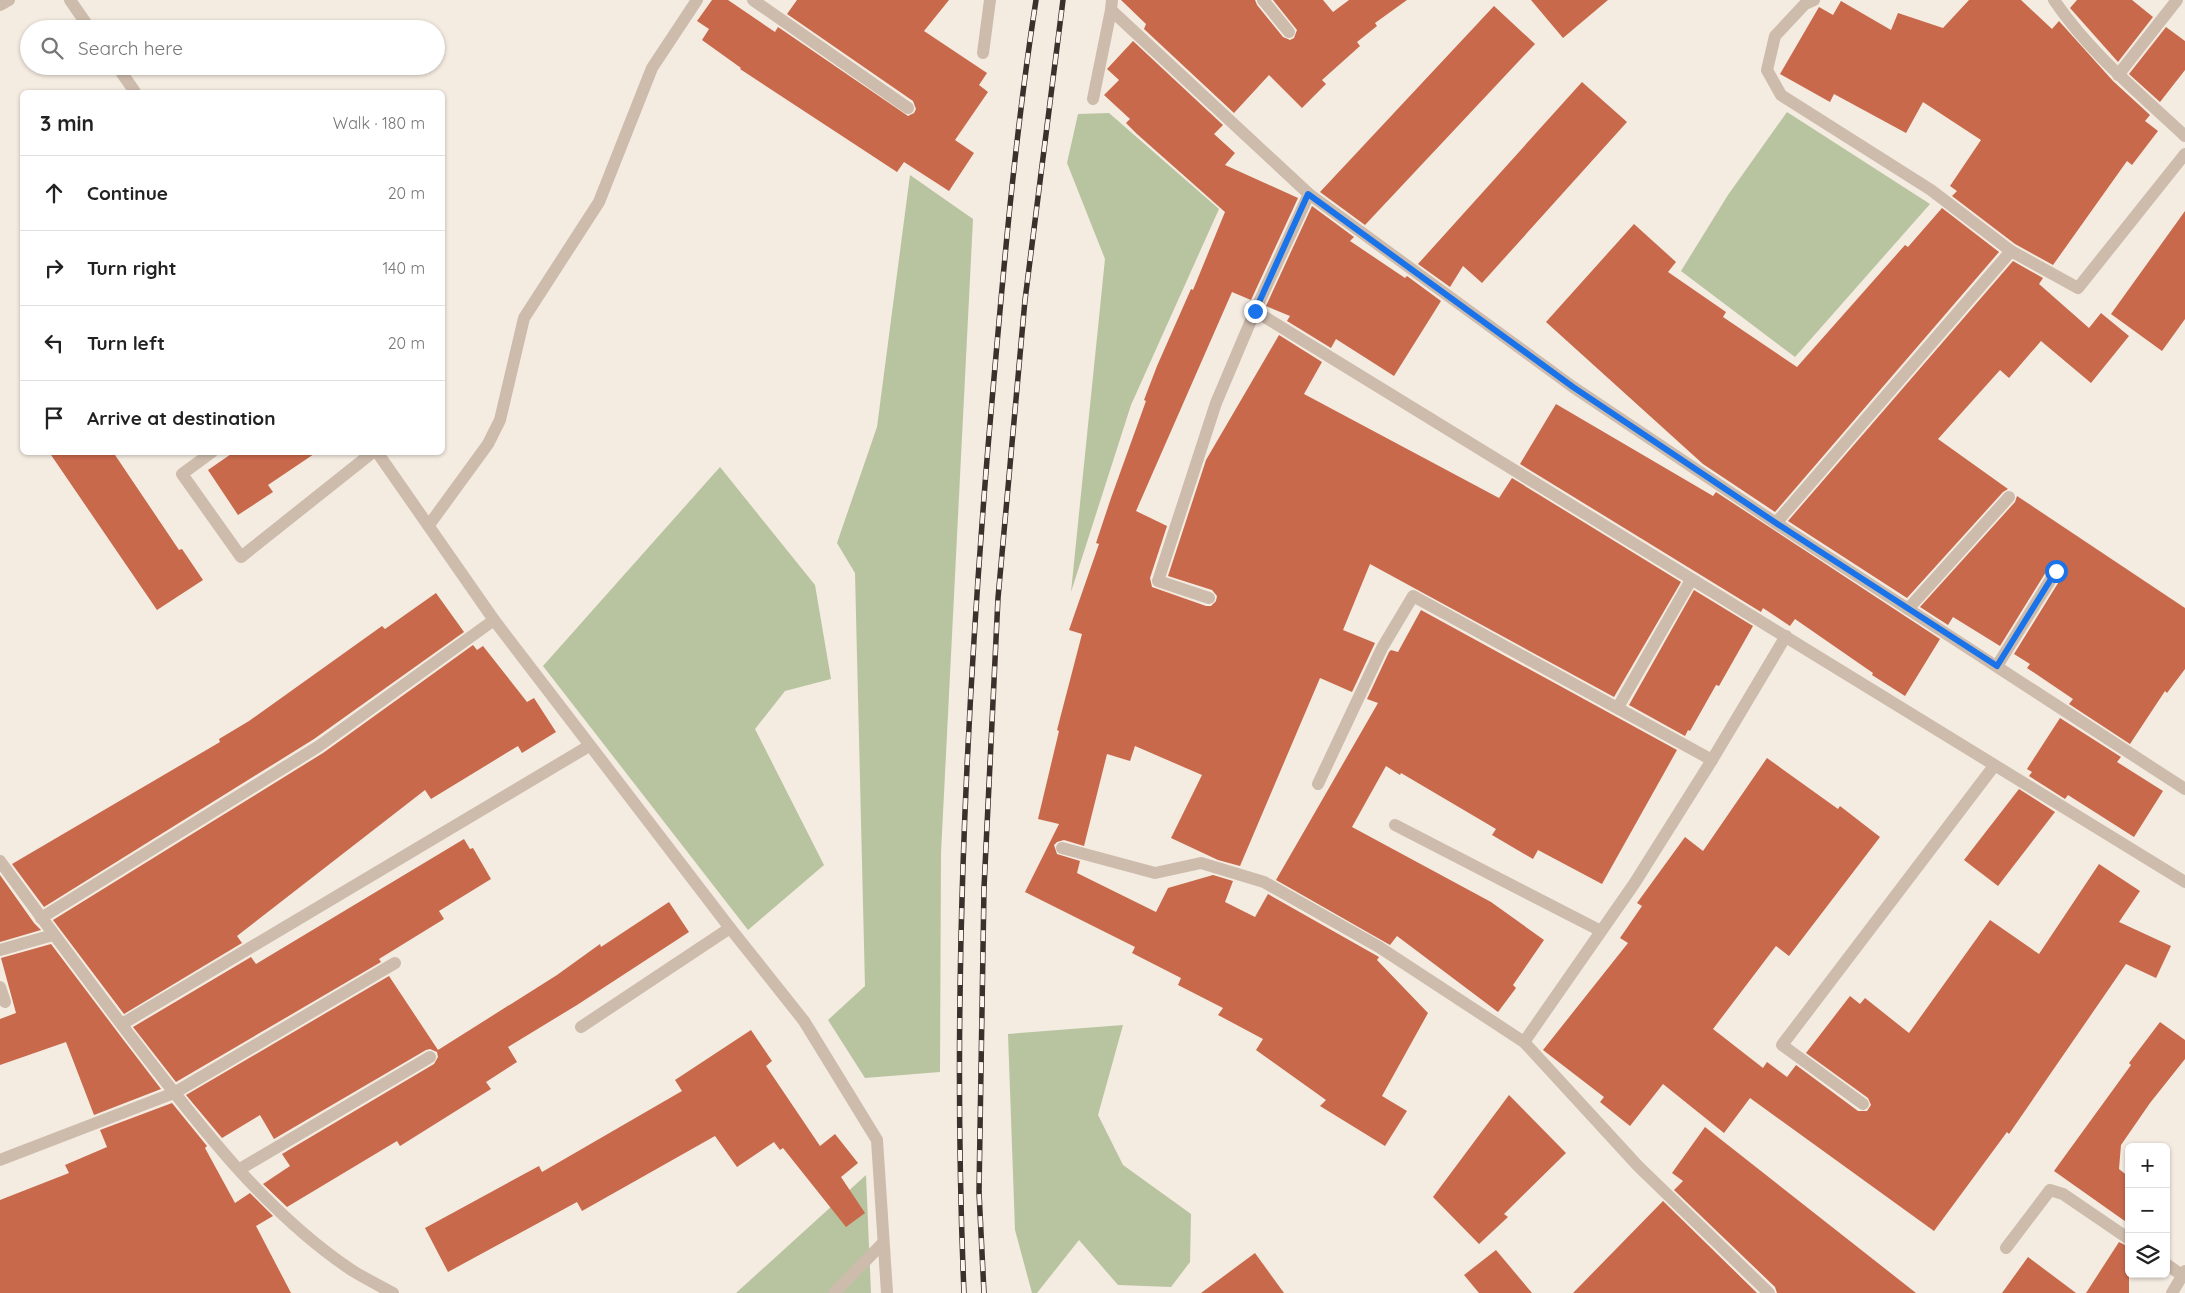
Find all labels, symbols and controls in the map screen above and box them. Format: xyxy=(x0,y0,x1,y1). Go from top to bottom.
search box xyxy=(20,20,445,75)
icon: search xyxy=(38,34,66,62)
text: Search here xyxy=(78,36,183,60)
text: 3 min xyxy=(40,110,94,136)
text: Walk · 180 m xyxy=(333,113,425,133)
icon: ahead xyxy=(40,179,68,207)
text: Continue xyxy=(87,181,168,205)
text: 20 m xyxy=(388,183,425,203)
icon: right xyxy=(40,254,68,282)
text: Turn right xyxy=(87,256,176,280)
text: 140 m xyxy=(382,258,425,278)
route end xyxy=(1244,300,1267,323)
icon: left xyxy=(40,329,68,357)
text: Turn left xyxy=(87,331,165,355)
text: 20 m xyxy=(388,333,425,353)
icon: arrive xyxy=(40,404,68,432)
text: Arrive at destination xyxy=(87,406,276,430)
route start xyxy=(2045,560,2068,583)
map controls xyxy=(2125,1143,2170,1278)
button: + xyxy=(2125,1143,2170,1188)
button: − xyxy=(2125,1188,2170,1233)
button: layers xyxy=(2125,1233,2170,1278)

